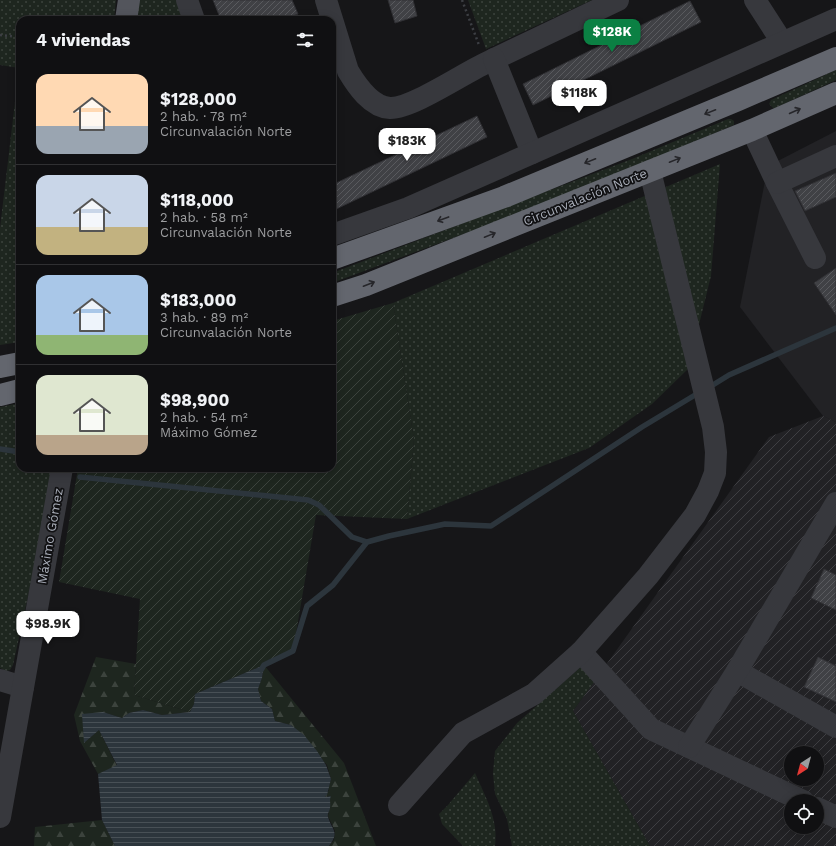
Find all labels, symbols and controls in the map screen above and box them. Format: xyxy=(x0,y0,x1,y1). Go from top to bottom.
pin: $128K xyxy=(584,19,640,53)
text: $128K xyxy=(593,24,631,39)
icon: filters xyxy=(294,29,316,51)
text: 4 viviendas xyxy=(36,30,130,50)
pin: $118K xyxy=(551,80,607,114)
text: $118K xyxy=(561,85,597,100)
text: $128,000 xyxy=(160,89,237,109)
icon: home xyxy=(68,90,116,138)
one-way arrow xyxy=(789,107,801,114)
text: 2 hab. · 78 m² xyxy=(160,109,247,124)
one-way arrow xyxy=(704,109,716,116)
text: Circunvalación Norte xyxy=(160,124,292,139)
pin: $183K xyxy=(379,128,435,162)
text: $183K xyxy=(388,133,426,148)
one-way arrow xyxy=(669,156,681,164)
one-way arrow xyxy=(584,158,596,166)
street label: Circunvalación Norte xyxy=(521,165,649,229)
text: $118,000 xyxy=(160,190,234,210)
icon: home xyxy=(68,191,116,239)
text: 2 hab. · 58 m² xyxy=(160,210,248,225)
one-way arrow xyxy=(436,216,449,223)
text: Circunvalación Norte xyxy=(160,225,292,240)
one-way arrow xyxy=(483,231,495,239)
one-way arrow xyxy=(363,279,375,287)
text: $183,000 xyxy=(160,290,236,310)
icon: home xyxy=(68,291,116,339)
text: 3 hab. · 89 m² xyxy=(160,310,248,325)
text: Circunvalación Norte xyxy=(160,325,292,340)
text: $98,900 xyxy=(160,390,229,410)
icon: home xyxy=(68,391,116,439)
text: 2 hab. · 54 m² xyxy=(160,410,248,425)
text: Máximo Gómez xyxy=(160,425,257,440)
street label: Máximo Gómez xyxy=(34,487,66,585)
pin: $98.9K xyxy=(15,611,81,645)
text: $98.9K xyxy=(25,616,71,631)
north arrow xyxy=(784,746,824,786)
map controls xyxy=(784,746,824,834)
button: locate xyxy=(784,794,824,834)

